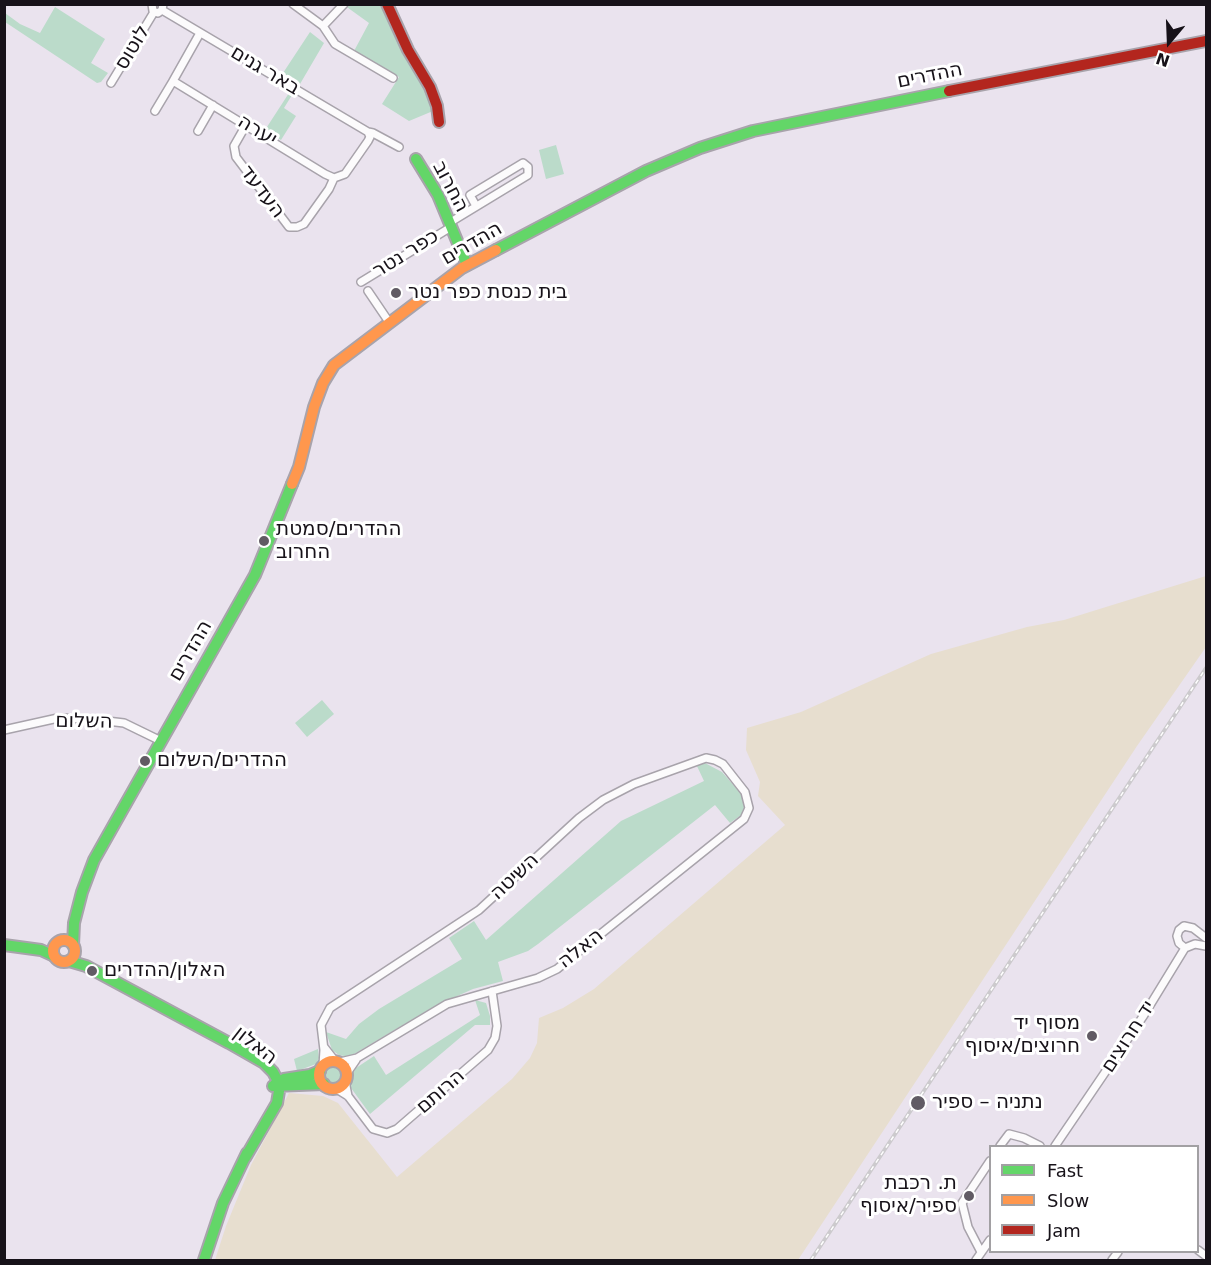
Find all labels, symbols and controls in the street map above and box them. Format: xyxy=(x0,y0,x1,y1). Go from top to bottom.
north arrow xyxy=(1139,12,1199,72)
street label: לוטוס xyxy=(110,21,156,75)
street label: באר גנים xyxy=(226,41,304,101)
text: N xyxy=(1154,48,1172,71)
street label: ההדרים xyxy=(895,58,965,94)
street label: יערה xyxy=(233,110,281,152)
street label: החרוב xyxy=(427,157,473,217)
street label: העדעד xyxy=(234,161,290,223)
street label: ההדרים xyxy=(437,217,507,271)
street label: כפר נטר xyxy=(369,224,443,284)
place label: בית כנסת כפר נטר xyxy=(408,281,568,305)
marker: בית כנסת כפר נטר xyxy=(389,286,403,300)
place label: ההדרים/סמטת החרוב xyxy=(276,518,401,565)
marker: ההדרים/סמטת החרוב xyxy=(257,534,271,548)
street label: ההדרים xyxy=(164,616,218,686)
street label: השלום xyxy=(55,710,113,734)
place label: ההדרים/השלום xyxy=(157,749,287,773)
marker: ההדרים/השלום xyxy=(138,754,152,768)
street label: השיטה xyxy=(486,849,544,905)
street label: האלה xyxy=(554,924,608,974)
place label: האלון/ההדרים xyxy=(104,959,226,983)
marker: האלון/ההדרים xyxy=(85,964,99,978)
street label: יד חרוצים xyxy=(1097,996,1161,1078)
place label: מסוף יד חרוצים/איסוף xyxy=(965,1012,1080,1059)
street label: האלון xyxy=(228,1022,282,1070)
marker: מסוף יד חרוצים/איסוף xyxy=(1085,1029,1099,1043)
street label: הרותם xyxy=(412,1065,470,1119)
place label: נתניה – ספיר xyxy=(932,1091,1043,1115)
marker: נתניה – ספיר xyxy=(909,1094,927,1112)
legend xyxy=(989,1145,1199,1253)
text: Fast xyxy=(1047,1160,1083,1181)
place label: ת. רכבת ספיר/איסוף xyxy=(860,1172,957,1219)
marker: ת. רכבת ספיר/איסוף xyxy=(962,1189,976,1203)
text: Slow xyxy=(1047,1190,1089,1211)
text: Jam xyxy=(1047,1220,1081,1241)

